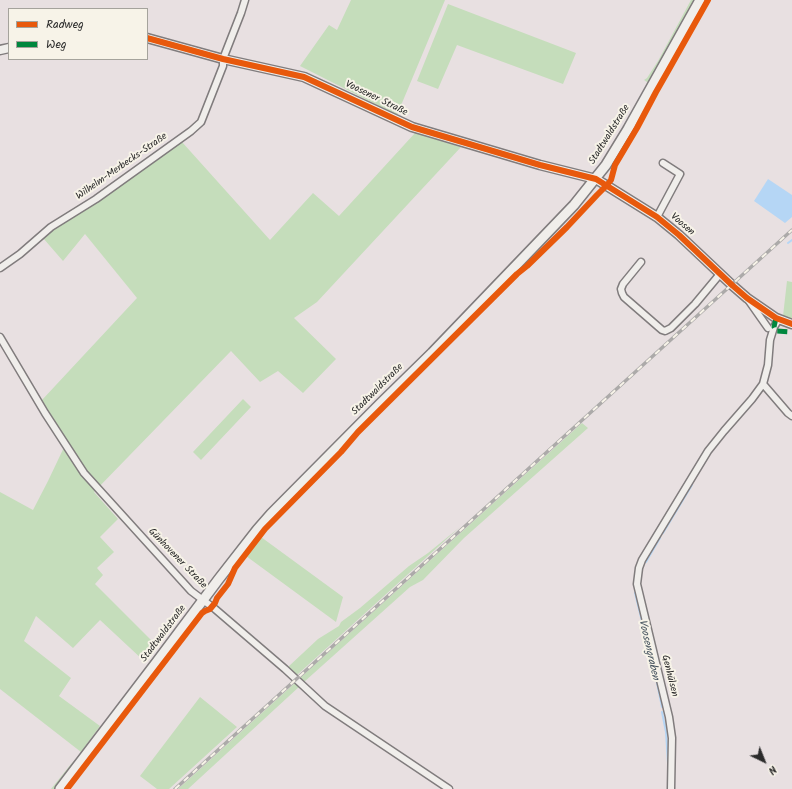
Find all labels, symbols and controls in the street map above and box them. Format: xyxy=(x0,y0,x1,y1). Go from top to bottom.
legend xyxy=(8,8,148,60)
text: Radweg xyxy=(46,15,84,34)
text: Weg xyxy=(46,35,66,54)
street label: Voosener Straße xyxy=(343,79,409,119)
street label: Stadtwaldstraße xyxy=(587,103,633,167)
street label: Wilhelm-Merbecks-Straße xyxy=(74,131,170,203)
street label: Voosen xyxy=(667,211,697,239)
street label: Stadtwaldstraße xyxy=(350,362,406,418)
street label: Günhovener Straße xyxy=(145,526,209,592)
street label: Stadtwaldstraße xyxy=(139,603,189,665)
water label: Voosengraben xyxy=(635,618,661,682)
street label: Genhülsen xyxy=(658,654,680,698)
north arrow xyxy=(744,741,784,781)
text: N xyxy=(764,761,781,779)

